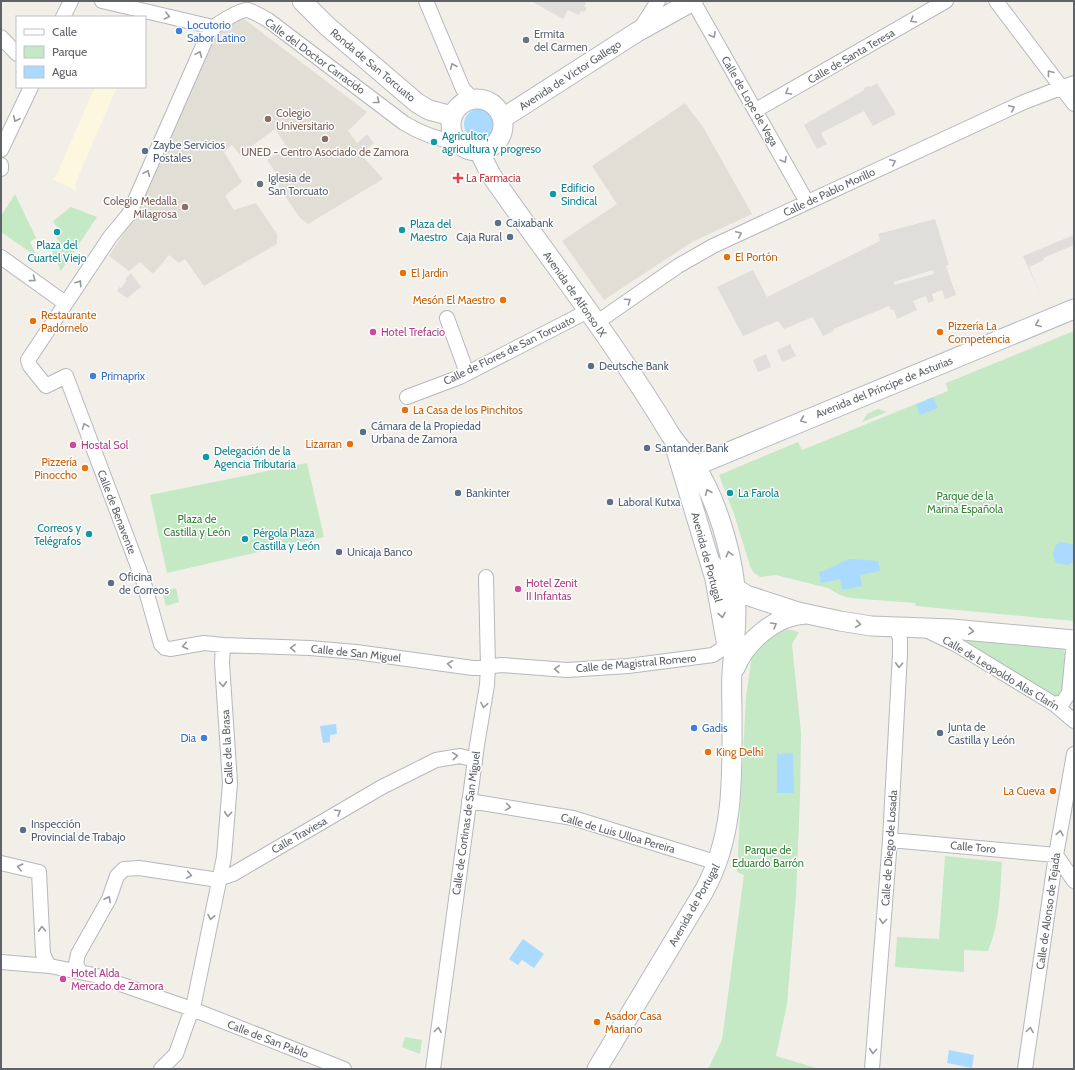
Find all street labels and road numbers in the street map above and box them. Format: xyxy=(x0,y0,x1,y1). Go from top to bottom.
street label: Calle del Doctor Carracido xyxy=(262,15,368,97)
street label: Ronda de San Torcuato xyxy=(327,25,419,105)
street label: Calle de Santa Teresa xyxy=(805,25,898,87)
street label: Avenida de Víctor Gallego xyxy=(516,37,624,113)
street label: Calle de Lope de Vega xyxy=(718,53,782,149)
street label: Calle de Pablo Morillo xyxy=(781,165,877,219)
street label: Avenida de Alfonso IX xyxy=(540,248,610,340)
street label: Calle de Flores de San Torcuato xyxy=(441,312,577,388)
street label: Avenida del Príncipe de Asturias xyxy=(813,353,955,421)
street label: Calle de Benavente xyxy=(94,468,140,557)
street label: Avenida de Portugal xyxy=(688,511,726,604)
street label: Calle de Leopoldo Alas Clarín xyxy=(940,632,1062,714)
street label: Calle de San Miguel xyxy=(310,641,402,665)
street label: Calle de Magistral Romero xyxy=(575,651,697,675)
street label: Calle de la Brasa xyxy=(218,709,236,785)
street label: Calle de Cortinas de San Miguel xyxy=(449,750,483,896)
street label: Calle de Diego de Losada xyxy=(878,789,900,906)
street label: Calle de Luis Ulloa Pereira xyxy=(559,810,678,856)
street label: Calle Traviesa xyxy=(269,813,330,857)
street label: Calle Toro xyxy=(950,838,996,856)
street label: Calle de Alonso de Tejada xyxy=(1033,851,1063,970)
street label: Avenida de Portugal xyxy=(665,861,723,949)
street label: Calle de San Pablo xyxy=(225,1017,311,1061)

